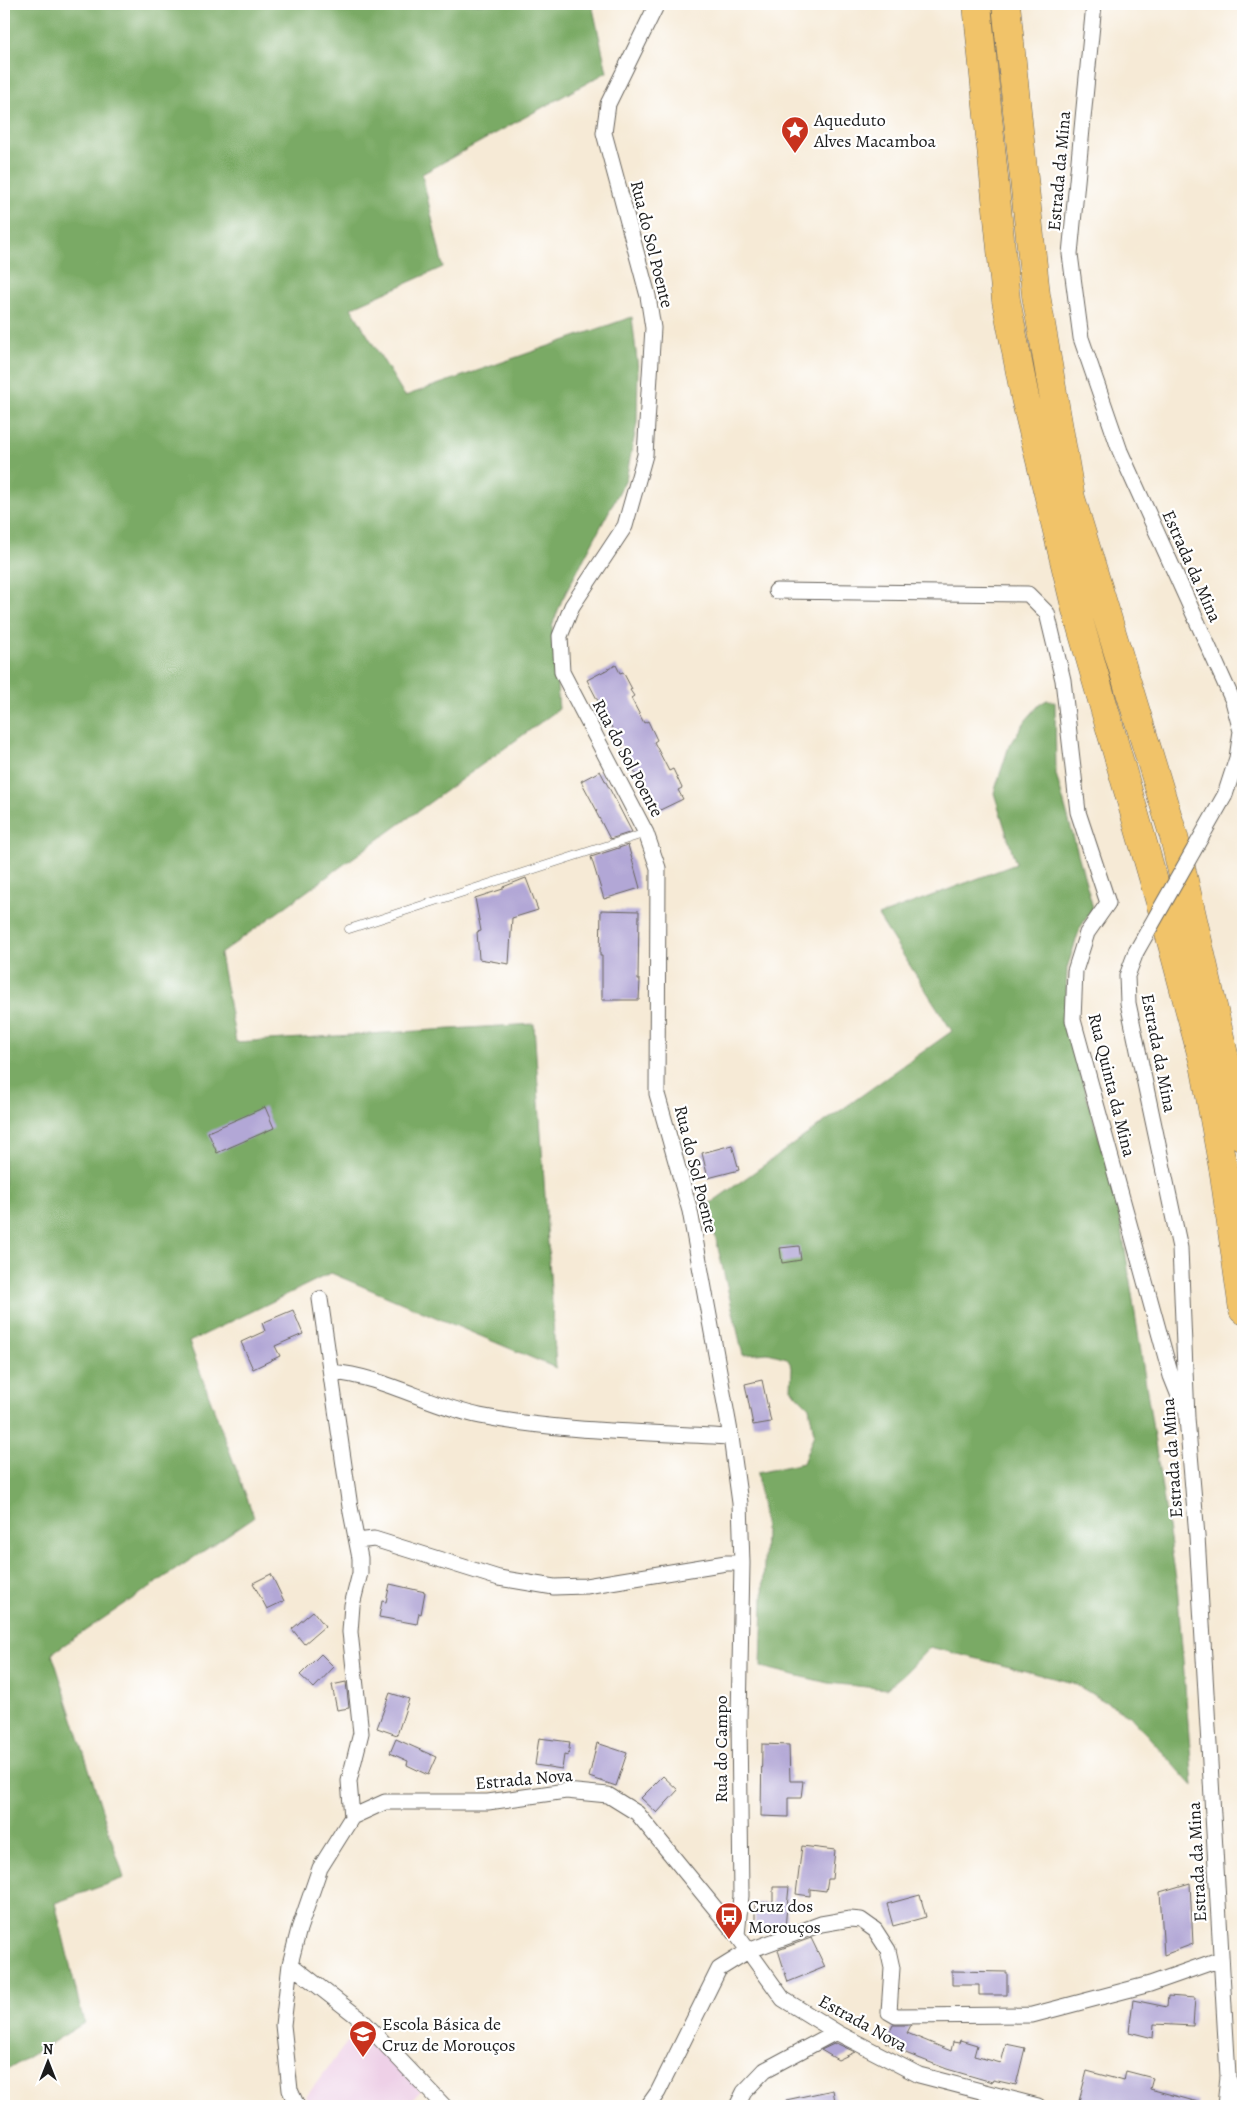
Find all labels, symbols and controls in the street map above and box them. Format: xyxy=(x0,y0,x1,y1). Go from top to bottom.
place label: Aqueduto Alves Macamboa xyxy=(813,108,937,153)
street label: Estrada da Mina xyxy=(1042,109,1076,232)
place icon: Aqueduto Alves Macamboa xyxy=(780,115,810,154)
street label: Rua do Sol Poente xyxy=(625,178,679,310)
street label: Estrada da Mina xyxy=(1157,506,1228,627)
street label: Rua do Sol Poente xyxy=(587,695,669,821)
street label: Estrada da Mina xyxy=(1136,992,1182,1115)
street label: Rua Quinta da Mina xyxy=(1083,1011,1142,1160)
street label: Rua do Sol Poente xyxy=(669,1103,723,1235)
street label: Estrada da Mina xyxy=(1156,1396,1188,1519)
street label: Rua do Campo xyxy=(709,1695,733,1803)
street label: Estrada Nova xyxy=(474,1763,574,1795)
street label: Estrada da Mina xyxy=(1182,1801,1212,1923)
place label: Cruz dos Morouços xyxy=(748,1894,821,1939)
bus stop icon: Cruz dos Morouços xyxy=(714,1901,744,1940)
street label: Estrada Nova xyxy=(814,1989,912,2058)
place label: Escola Básica de Cruz de Morouços xyxy=(382,2012,516,2057)
school or university icon: Escola Básica de Cruz de Morouços xyxy=(348,2019,378,2058)
north arrow xyxy=(22,2038,72,2088)
text: N xyxy=(43,2040,53,2059)

